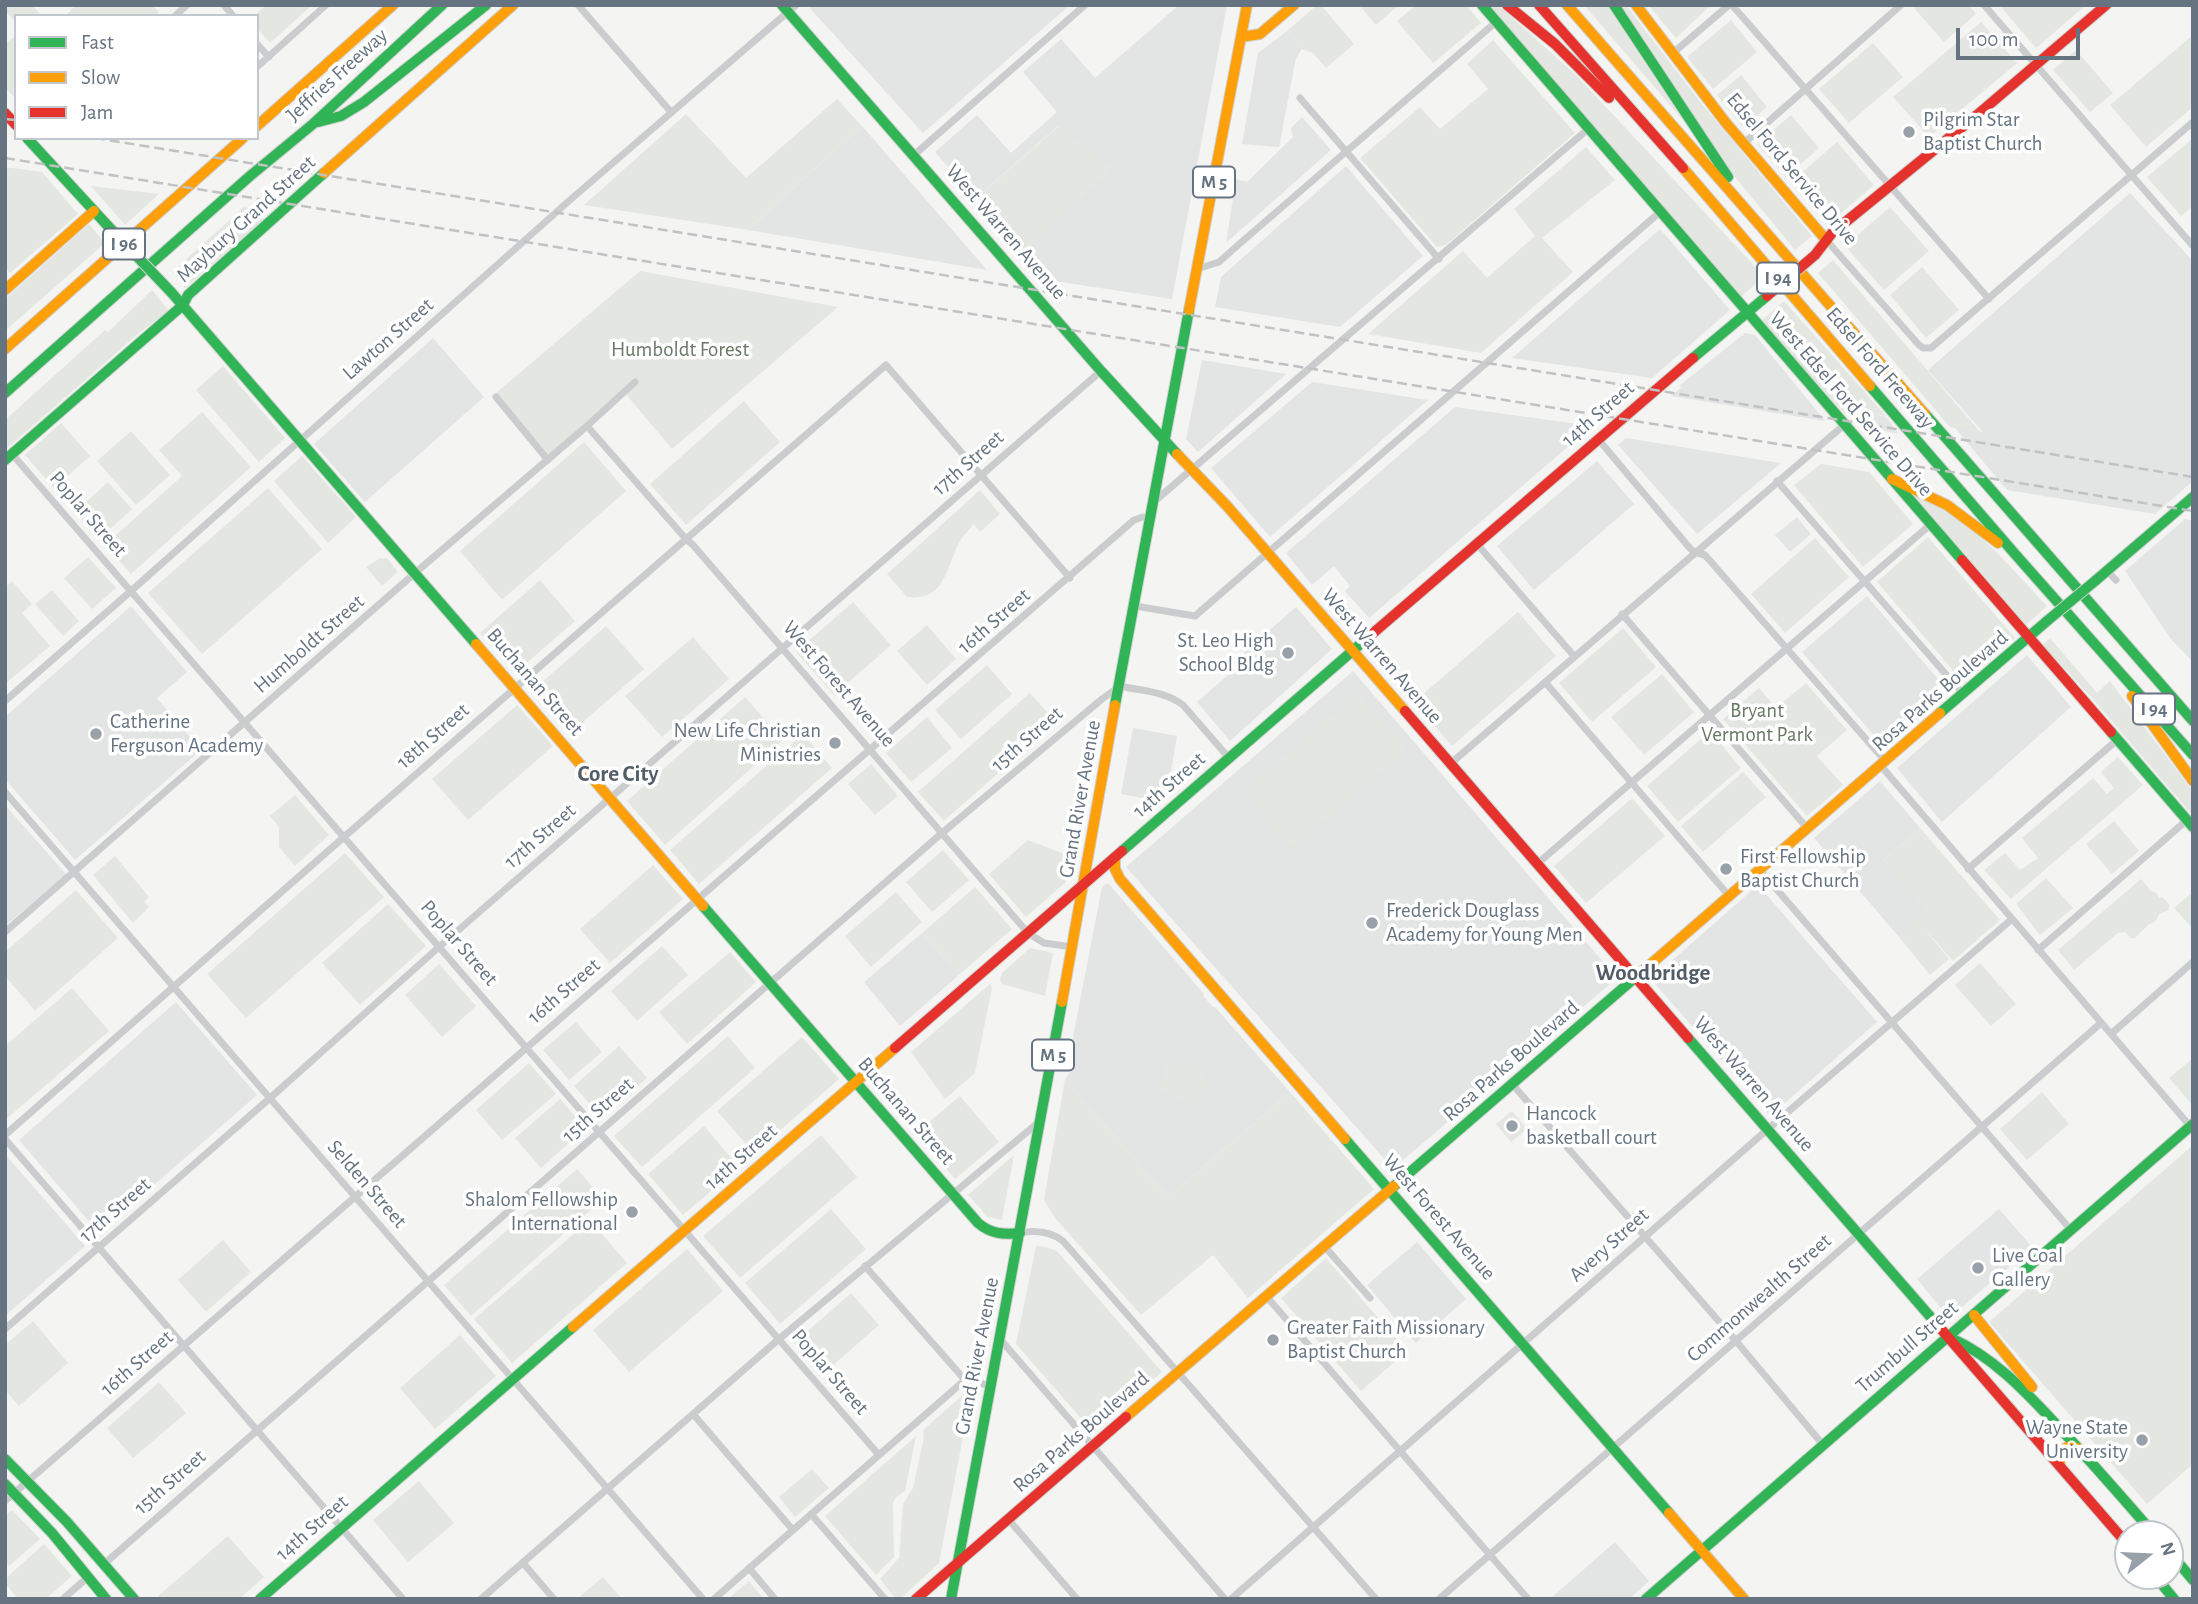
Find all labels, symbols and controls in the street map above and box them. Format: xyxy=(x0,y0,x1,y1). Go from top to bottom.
legend xyxy=(14,14,259,140)
scale bar xyxy=(1960,14,2084,58)
street label: Jeffries Freeway xyxy=(281,23,393,127)
text: 100 m xyxy=(1969,29,2019,50)
text: Fast xyxy=(81,32,114,53)
text: Slow xyxy=(81,67,120,88)
street label: Edsel Ford Service Drive xyxy=(1721,88,1863,250)
text: Jam xyxy=(81,102,113,123)
place label: Pilgrim Star Baptist Church xyxy=(1923,107,2042,157)
marker: Pilgrim Star Baptist Church xyxy=(1901,124,1917,140)
street label: Maybury Grand Street xyxy=(171,150,321,288)
street label: West Warren Avenue xyxy=(940,159,1072,305)
road number: M 5 xyxy=(1193,166,1235,198)
road number: I 96 xyxy=(103,228,145,260)
road number: I 94 xyxy=(1757,262,1799,294)
street label: Lawton Street xyxy=(337,293,439,385)
street label: Edsel Ford Freeway xyxy=(1820,302,1940,434)
street label: West Edsel Ford Service Drive xyxy=(1764,306,1938,502)
park label: Humboldt Forest xyxy=(611,337,749,363)
street label: 14th Street xyxy=(1557,376,1639,452)
street label: 17th Street xyxy=(927,425,1009,501)
street label: Poplar Street xyxy=(44,466,132,562)
street label: 16th Street xyxy=(953,583,1035,659)
street label: West Warren Avenue xyxy=(1316,583,1448,729)
street label: Humboldt Street xyxy=(249,589,369,699)
street label: West Forest Avenue xyxy=(777,616,901,752)
street label: Buchanan Street xyxy=(481,623,589,741)
street label: Rosa Parks Boulevard xyxy=(1867,625,2013,757)
place label: St. Leo High School Bldg xyxy=(1177,628,1274,678)
marker: St. Leo High School Bldg xyxy=(1280,645,1296,661)
road number: I 94 xyxy=(2133,694,2175,724)
street label: 18th Street xyxy=(392,698,474,774)
park label: Bryant Vermont Park xyxy=(1701,698,1813,748)
street label: 15th Street xyxy=(986,701,1068,777)
place label: Catherine Ferguson Academy xyxy=(110,709,263,759)
place label: New Life Christian Ministries xyxy=(673,718,821,768)
street label: Grand River Avenue xyxy=(1054,718,1106,880)
marker: Catherine Ferguson Academy xyxy=(88,726,104,742)
marker: New Life Christian Ministries xyxy=(827,735,843,751)
street label: 14th Street xyxy=(1128,747,1210,823)
district label: Core City xyxy=(577,760,659,788)
street label: 17th Street xyxy=(499,798,581,874)
place label: First Fellowship Baptist Church xyxy=(1740,844,1866,894)
marker: First Fellowship Baptist Church xyxy=(1718,861,1734,877)
street label: Poplar Street xyxy=(415,895,503,991)
place label: Frederick Douglass Academy for Young Men xyxy=(1386,898,1583,948)
marker: Frederick Douglass Academy for Young Men xyxy=(1364,915,1380,931)
street label: 16th Street xyxy=(523,953,605,1029)
district label: Woodbridge xyxy=(1596,959,1710,987)
street label: Rosa Parks Boulevard xyxy=(1438,995,1584,1127)
street label: West Warren Avenue xyxy=(1688,1011,1820,1157)
road number: M 5 xyxy=(1032,1040,1074,1070)
street label: Buchanan Street xyxy=(852,1052,960,1170)
street label: 15th Street xyxy=(557,1072,639,1148)
place label: Hancock basketball court xyxy=(1526,1101,1657,1151)
marker: Hancock basketball court xyxy=(1504,1118,1520,1134)
street label: 14th Street xyxy=(700,1119,782,1195)
street label: Selden Street xyxy=(322,1135,412,1233)
street label: West Forest Avenue xyxy=(1377,1149,1501,1285)
street label: 17th Street xyxy=(74,1172,156,1248)
place label: Shalom Fellowship International xyxy=(465,1187,618,1237)
street label: Avery Street xyxy=(1564,1203,1654,1287)
marker: Shalom Fellowship International xyxy=(624,1204,640,1220)
street label: Commonwealth Street xyxy=(1681,1228,1837,1368)
place label: Live Coal Gallery xyxy=(1992,1243,2063,1293)
marker: Live Coal Gallery xyxy=(1970,1260,1986,1276)
street label: Grand River Avenue xyxy=(949,1275,1005,1437)
street label: Trumbull Street xyxy=(1851,1296,1963,1398)
place label: Greater Faith Missionary Baptist Church xyxy=(1287,1315,1485,1365)
street label: Poplar Street xyxy=(786,1324,874,1420)
street label: 16th Street xyxy=(96,1325,178,1401)
marker: Greater Faith Missionary Baptist Church xyxy=(1265,1332,1281,1348)
street label: Rosa Parks Boulevard xyxy=(1008,1366,1154,1498)
place label: Wayne State University xyxy=(2026,1415,2128,1465)
marker: Wayne State University xyxy=(2134,1432,2150,1448)
street label: 15th Street xyxy=(129,1444,211,1520)
street label: 14th Street xyxy=(271,1490,353,1566)
north arrow xyxy=(2114,1520,2184,1590)
text: N xyxy=(2156,1540,2179,1558)

